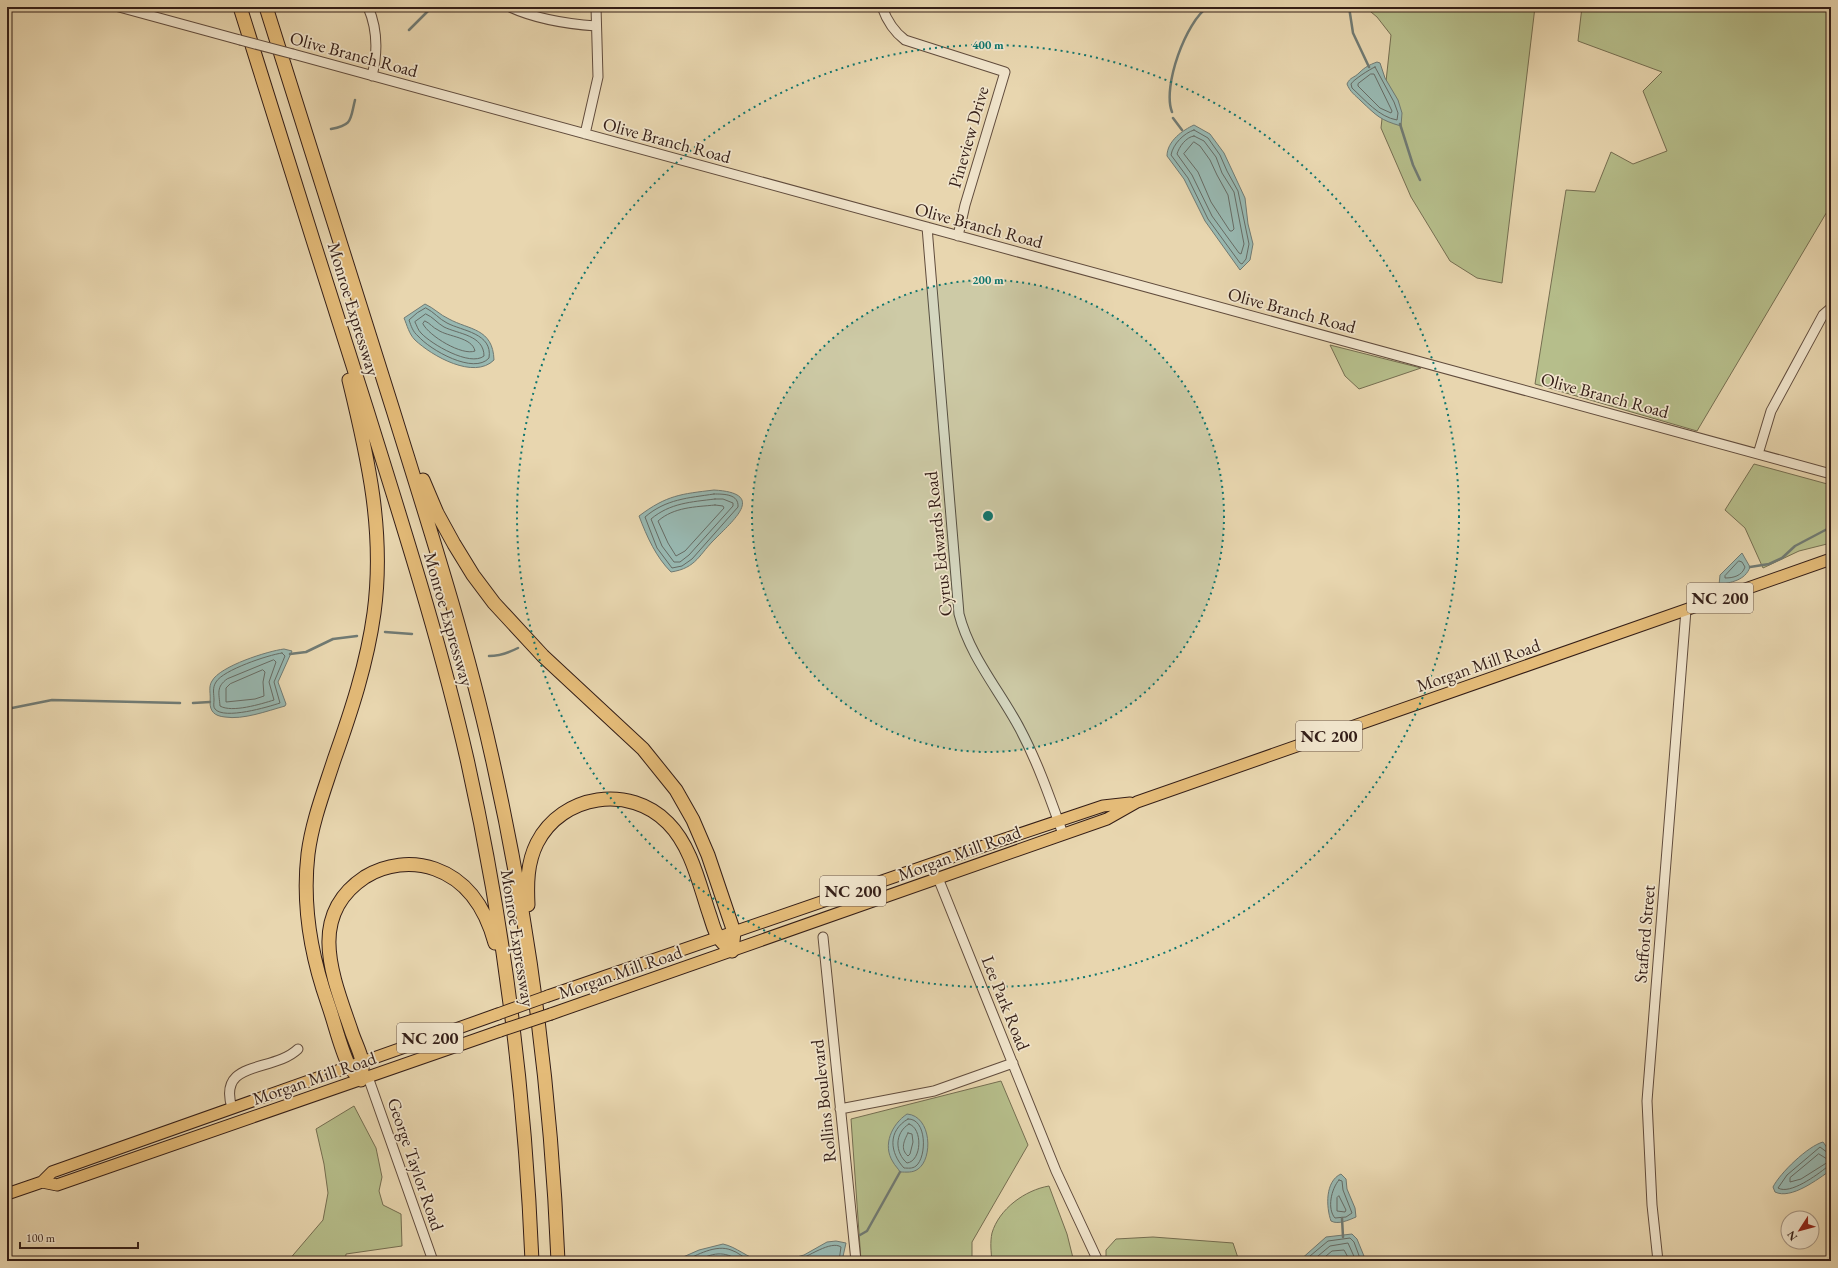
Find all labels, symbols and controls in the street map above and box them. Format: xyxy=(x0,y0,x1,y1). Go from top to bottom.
street label: Olive Branch Road xyxy=(287,26,421,82)
text: 400 m xyxy=(972,37,1004,53)
street label: Pineview Drive xyxy=(943,84,993,190)
street label: Olive Branch Road xyxy=(600,112,734,168)
street label: Olive Branch Road xyxy=(912,197,1046,253)
street label: Monroe Expressway xyxy=(323,239,385,379)
text: 200 m xyxy=(972,272,1004,288)
street label: Olive Branch Road xyxy=(1225,282,1359,338)
street label: Olive Branch Road xyxy=(1538,367,1672,423)
street label: Cyrus Edwards Road xyxy=(919,469,957,618)
centre of rings xyxy=(981,509,995,523)
street label: Monroe Expressway xyxy=(419,549,479,689)
road number: NC 200 xyxy=(1687,583,1753,613)
street label: Morgan Mill Road xyxy=(1413,633,1544,697)
road number: NC 200 xyxy=(1296,721,1362,751)
street label: Morgan Mill Road xyxy=(894,820,1025,886)
street label: Monroe Expressway xyxy=(496,868,540,1008)
road number: NC 200 xyxy=(820,876,886,906)
street label: Stafford Street xyxy=(1628,884,1660,984)
street label: Morgan Mill Road xyxy=(555,940,686,1004)
street label: Lee Park Road xyxy=(977,952,1036,1054)
road number: NC 200 xyxy=(397,1023,463,1053)
street label: Rollins Boulevard xyxy=(805,1037,841,1164)
street label: Morgan Mill Road xyxy=(249,1046,380,1110)
street label: George Taylor Road xyxy=(383,1095,450,1234)
north arrow xyxy=(1780,1210,1820,1250)
scale bar xyxy=(20,1224,138,1250)
text: N xyxy=(1784,1228,1800,1244)
text: 100 m xyxy=(26,1230,56,1246)

